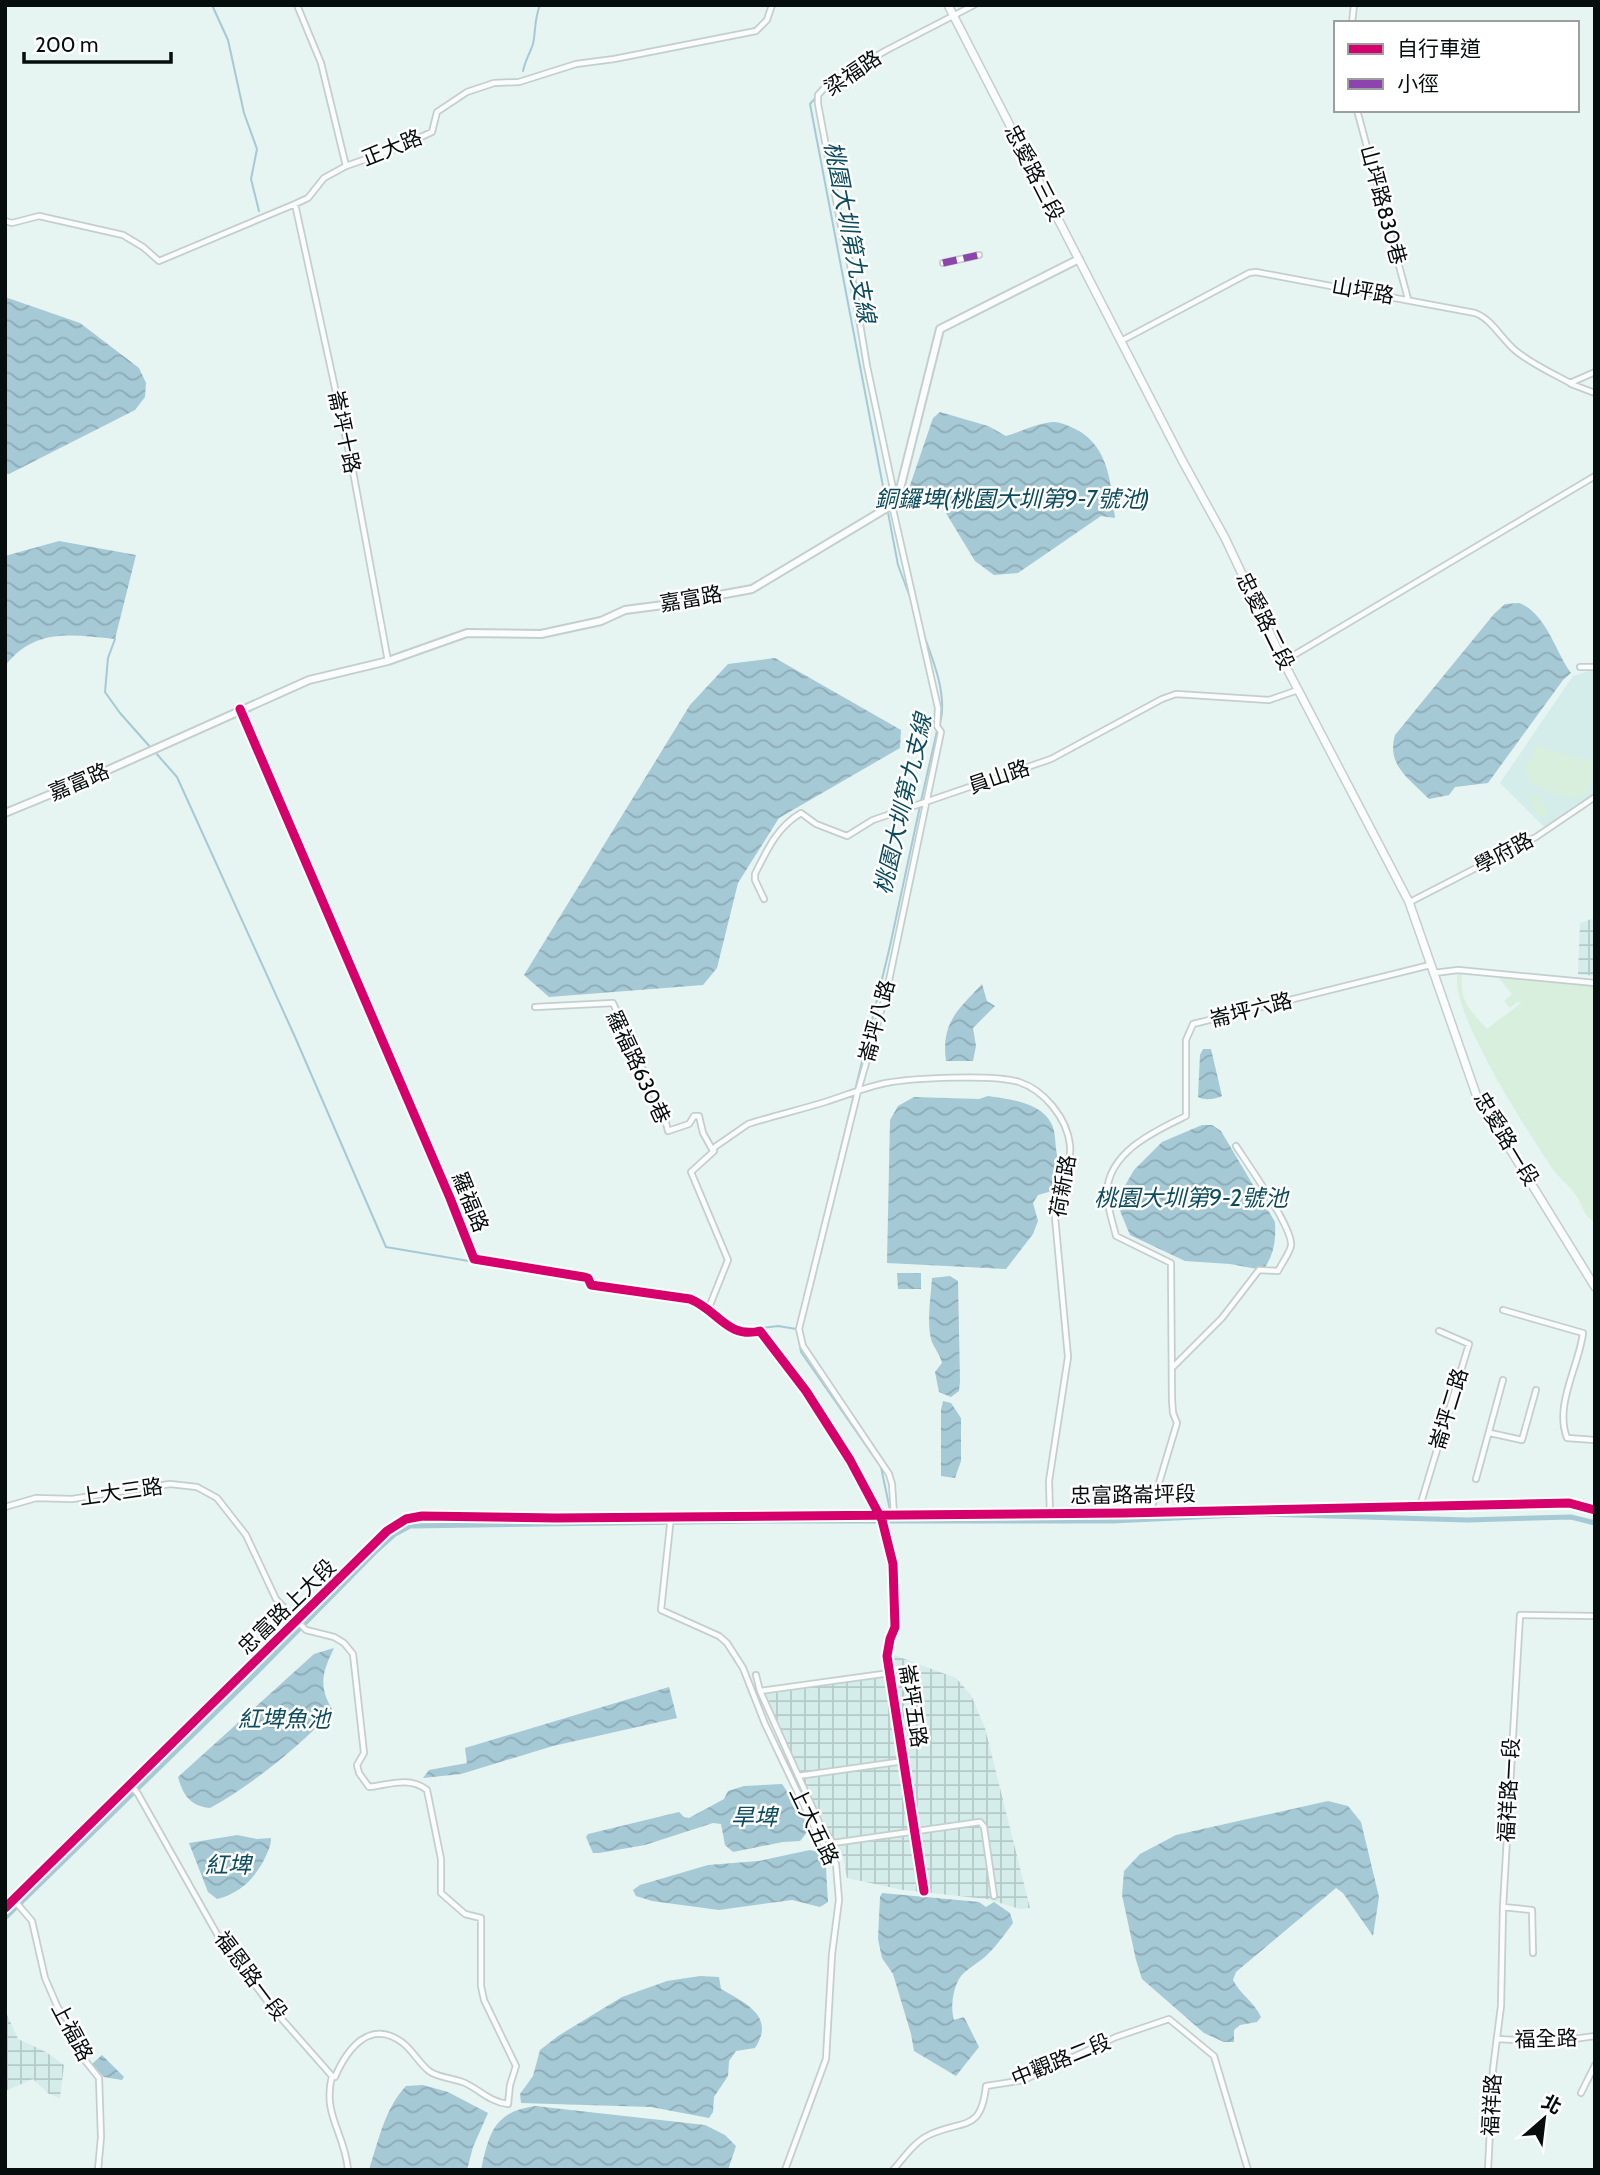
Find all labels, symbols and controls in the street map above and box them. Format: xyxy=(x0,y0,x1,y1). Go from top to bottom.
scale bar xyxy=(24,21,172,65)
legend xyxy=(1334,21,1579,112)
text: 200 m xyxy=(35,32,98,57)
text: 自行車道 xyxy=(1397,36,1481,61)
street label: 梁福路 xyxy=(820,45,886,101)
text: 小徑 xyxy=(1397,71,1439,96)
street label: 忠愛路三段 xyxy=(999,120,1069,225)
street label: 正大路 xyxy=(358,124,426,171)
water label: 桃園大圳第九支線 xyxy=(819,139,882,328)
street label: 山坪路830巷 xyxy=(1356,142,1411,267)
street label: 山坪路 xyxy=(1330,273,1396,308)
street label: 崙坪十路 xyxy=(324,388,365,476)
water label: 銅鑼埤(桃園大圳第9-7號池) xyxy=(875,485,1149,513)
street label: 忠愛路二段 xyxy=(1231,568,1300,673)
street label: 嘉富路 xyxy=(658,581,724,616)
water label: 桃園大圳第九支線 xyxy=(869,708,938,897)
street label: 員山路 xyxy=(965,754,1033,799)
street label: 嘉富路 xyxy=(45,758,113,805)
street label: 學府路 xyxy=(1470,827,1537,878)
street label: 崙坪八路 xyxy=(854,977,899,1065)
street label: 崙坪六路 xyxy=(1207,987,1295,1032)
street label: 羅福路630巷 xyxy=(601,1006,676,1127)
street label: 忠愛路一段 xyxy=(1469,1087,1544,1190)
street label: 荷新路 xyxy=(1045,1153,1080,1219)
street label: 羅福路 xyxy=(447,1168,494,1236)
water label: 桃園大圳第9-2號池 xyxy=(1094,1184,1290,1212)
street label: 崙坪二路 xyxy=(1424,1365,1473,1453)
street label: 上大三路 xyxy=(78,1473,164,1510)
street label: 忠富路崙坪段 xyxy=(1070,1481,1196,1508)
street label: 忠富路上大段 xyxy=(233,1554,341,1659)
street label: 崙坪五路 xyxy=(895,1662,932,1749)
water label: 紅埤魚池 xyxy=(238,1705,332,1733)
street label: 福祥路一段 xyxy=(1493,1737,1524,1843)
street label: 上大五路 xyxy=(785,1783,844,1869)
water label: 旱埤 xyxy=(731,1803,780,1831)
water label: 紅埤 xyxy=(205,1851,254,1879)
street label: 福恩路一段 xyxy=(210,1926,293,2025)
street label: 上福路 xyxy=(47,1998,98,2065)
street label: 福全路 xyxy=(1514,2025,1578,2052)
street label: 中觀路二段 xyxy=(1007,2028,1114,2091)
street label: 福祥路 xyxy=(1477,2073,1506,2137)
north arrow xyxy=(1509,2084,1579,2154)
text: 北 xyxy=(1538,2090,1566,2119)

